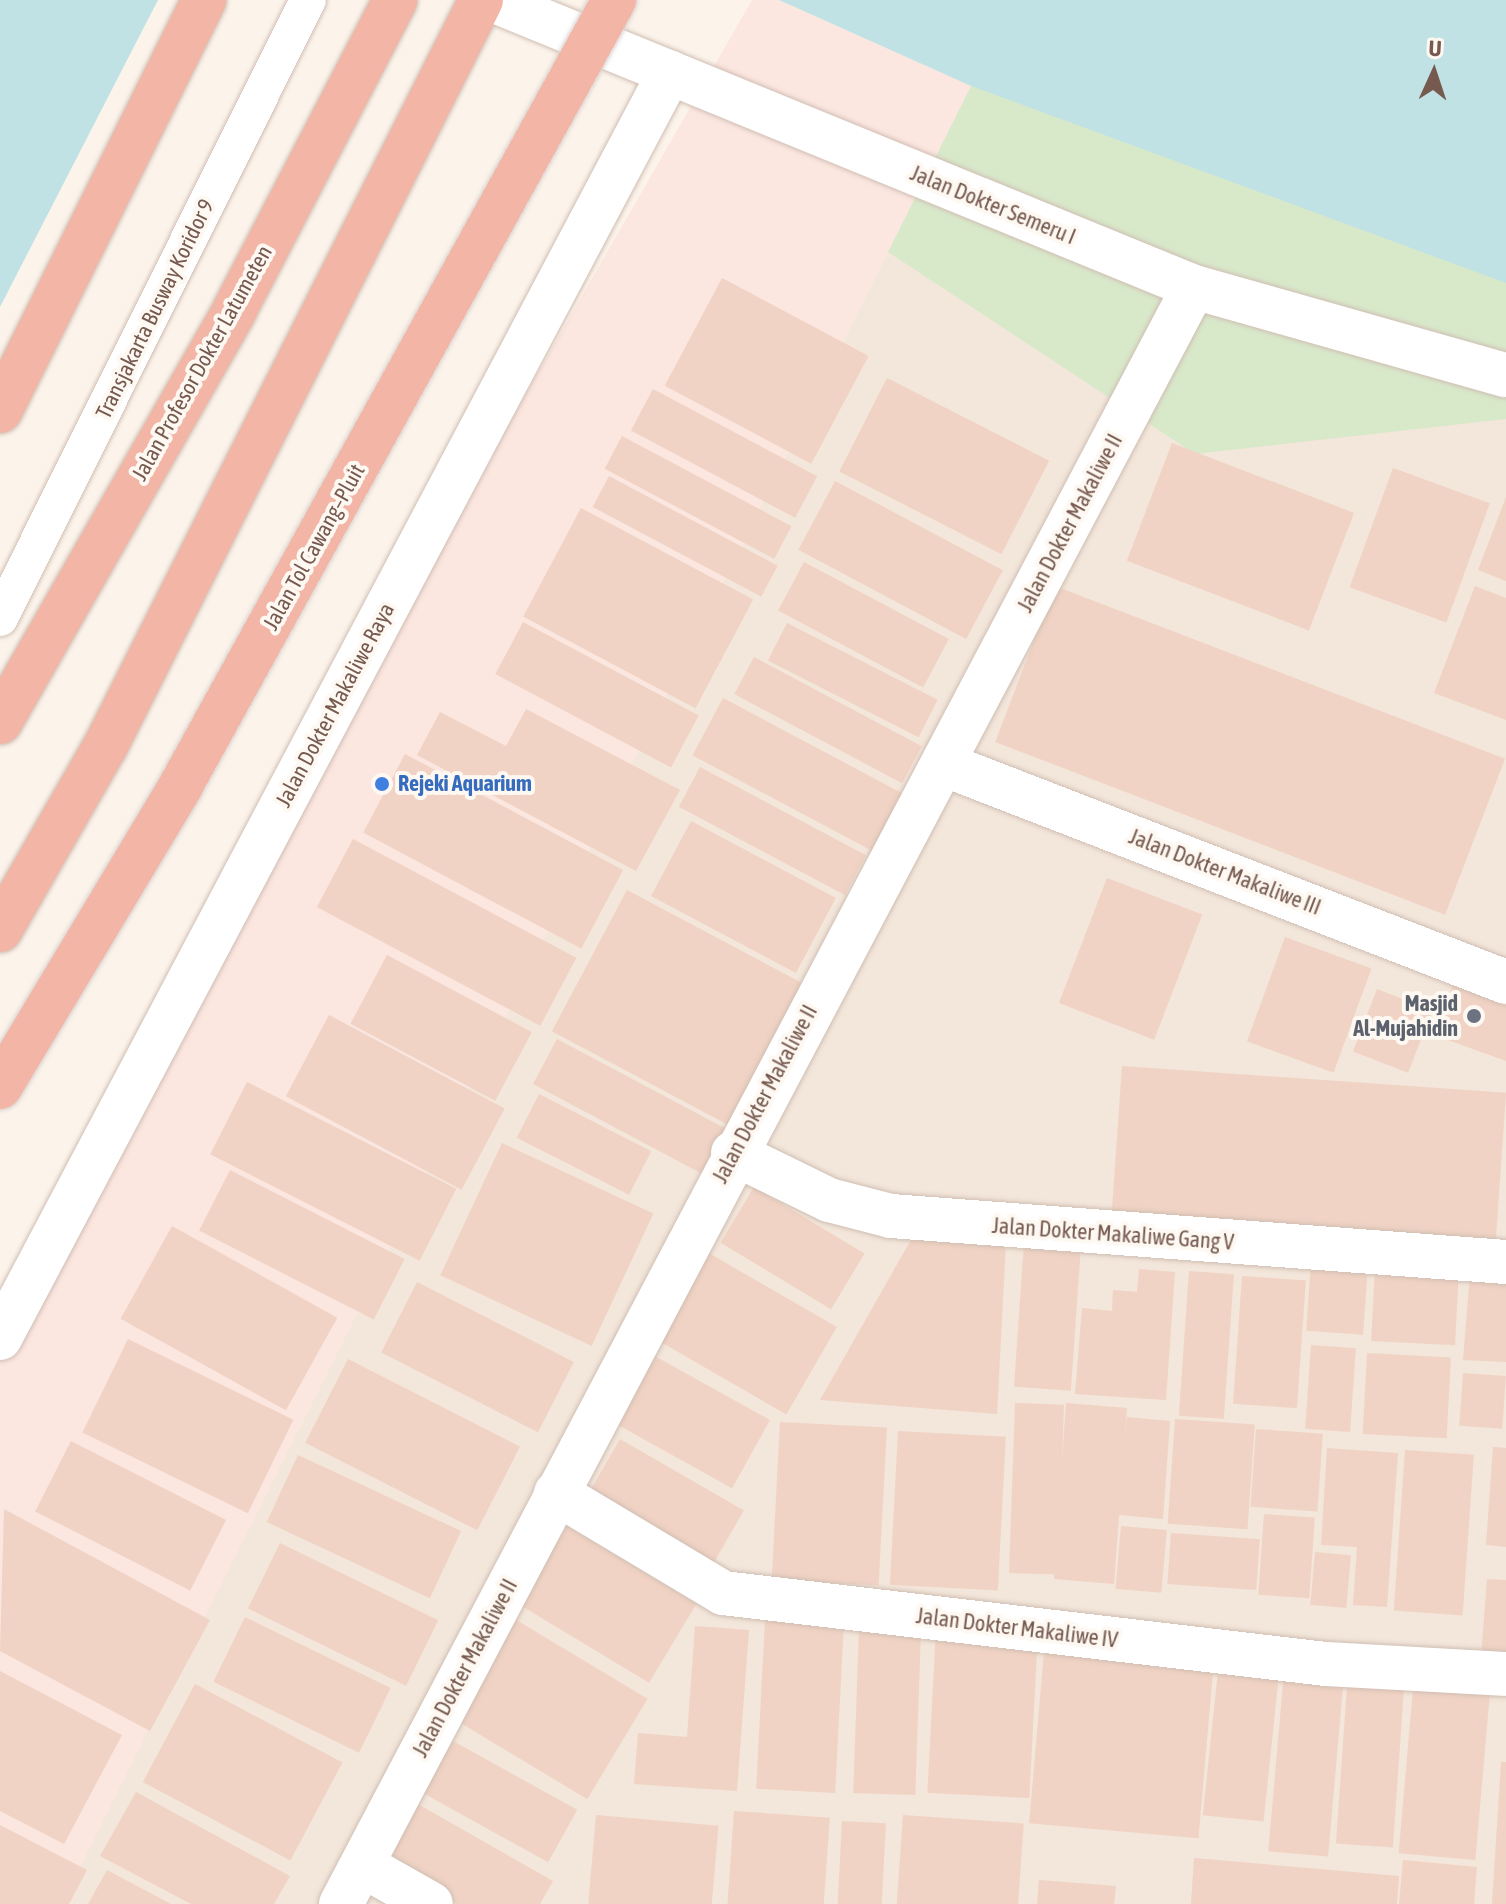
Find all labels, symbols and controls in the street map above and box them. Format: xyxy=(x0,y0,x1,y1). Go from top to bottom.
north arrow xyxy=(1394,32,1474,112)
text: U xyxy=(1428,35,1442,61)
street label: Jalan Dokter Semeru I xyxy=(907,160,1079,250)
street label: Transjakarta Busway Koridor 9 xyxy=(90,195,220,423)
street label: Jalan Profesor Dokter Latumeten xyxy=(126,241,278,485)
street label: Jalan Dokter Makaliwe II xyxy=(1012,429,1128,617)
street label: Jalan Tol Cawang–Pluit xyxy=(258,460,370,634)
street label: Jalan Dokter Makaliwe Raya xyxy=(270,599,400,811)
place label: Rejeki Aquarium xyxy=(398,771,532,797)
marker: Rejeki Aquarium xyxy=(373,775,391,793)
street label: Jalan Dokter Makaliwe III xyxy=(1125,823,1325,921)
place label: Masjid Al-Mujahidin xyxy=(1353,990,1458,1042)
street label: Jalan Dokter Makaliwe II xyxy=(707,1000,823,1188)
marker: Masjid Al-Mujahidin xyxy=(1465,1007,1483,1025)
street label: Jalan Dokter Makaliwe Gang V xyxy=(991,1212,1235,1256)
street label: Jalan Dokter Makaliwe II xyxy=(407,1574,523,1762)
street label: Jalan Dokter Makaliwe IV xyxy=(915,1603,1119,1653)

